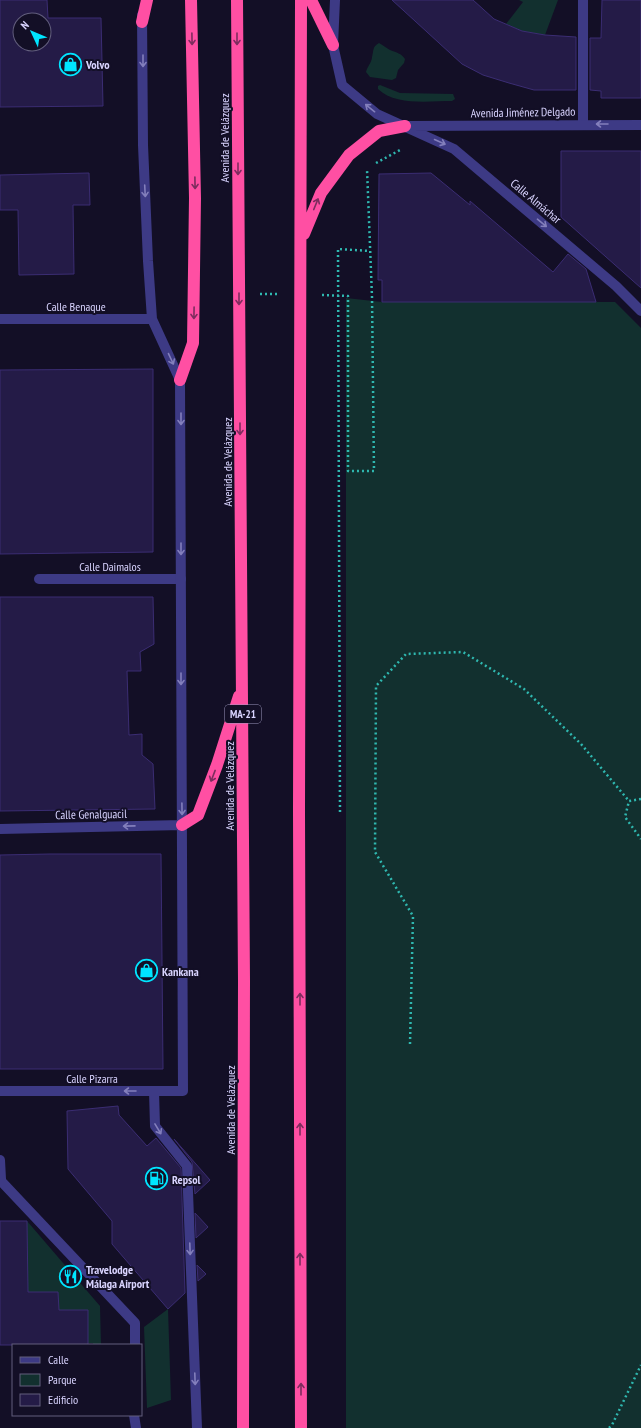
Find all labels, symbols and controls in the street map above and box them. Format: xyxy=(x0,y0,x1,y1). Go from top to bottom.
north arrow xyxy=(12,12,52,52)
text: N xyxy=(18,18,32,32)
one-way arrow xyxy=(188,32,196,45)
one-way arrow xyxy=(233,32,241,45)
shop icon: Volvo xyxy=(58,51,84,77)
one-way arrow xyxy=(139,54,147,67)
place label: Volvo xyxy=(85,57,110,72)
street label: Avenida de Velázquez xyxy=(217,93,232,183)
one-way arrow xyxy=(365,104,376,113)
street label: Avenida Jiménez Delgado xyxy=(471,104,575,120)
one-way arrow xyxy=(596,121,609,128)
one-way arrow xyxy=(434,139,446,146)
one-way arrow xyxy=(234,162,242,175)
street label: Calle Almáchar xyxy=(508,175,565,227)
one-way arrow xyxy=(191,176,199,189)
one-way arrow xyxy=(141,184,149,197)
one-way arrow xyxy=(313,199,321,211)
one-way arrow xyxy=(536,219,547,228)
one-way arrow xyxy=(235,292,243,305)
street label: Calle Benaque xyxy=(46,299,106,314)
one-way arrow xyxy=(190,306,198,319)
one-way arrow xyxy=(168,353,175,365)
one-way arrow xyxy=(177,412,185,425)
street label: Avenida de Velázquez xyxy=(220,417,235,507)
one-way arrow xyxy=(236,422,244,435)
one-way arrow xyxy=(177,542,185,555)
street label: Calle Daimalos xyxy=(79,559,141,574)
one-way arrow xyxy=(177,672,185,685)
road number: MA-21 xyxy=(225,705,261,723)
street label: Avenida de Velázquez xyxy=(222,741,237,831)
one-way arrow xyxy=(209,769,217,781)
one-way arrow xyxy=(178,802,186,815)
street label: Calle Genalguacil xyxy=(55,806,127,822)
one-way arrow xyxy=(123,822,136,830)
shop icon: Kankana xyxy=(133,958,159,984)
place label: Kankana xyxy=(162,964,199,979)
one-way arrow xyxy=(296,993,304,1006)
street label: Avenida de Velázquez xyxy=(223,1065,238,1155)
street label: Calle Pizarra xyxy=(66,1071,118,1086)
one-way arrow xyxy=(124,1087,137,1095)
one-way arrow xyxy=(155,1123,163,1135)
one-way arrow xyxy=(296,1123,304,1136)
fuel station icon: Repsol xyxy=(143,1166,169,1192)
place label: Repsol xyxy=(172,1172,201,1187)
one-way arrow xyxy=(186,1242,193,1255)
one-way arrow xyxy=(297,1253,304,1266)
place label: Travelodge Málaga Airport xyxy=(86,1262,150,1291)
restaurant icon: Travelodge Málaga Airport xyxy=(57,1263,83,1289)
legend xyxy=(12,1344,142,1416)
text: Calle xyxy=(48,1352,69,1367)
text: Parque xyxy=(48,1372,77,1387)
one-way arrow xyxy=(191,1372,198,1385)
one-way arrow xyxy=(297,1383,305,1396)
text: Edificio xyxy=(48,1392,78,1407)

